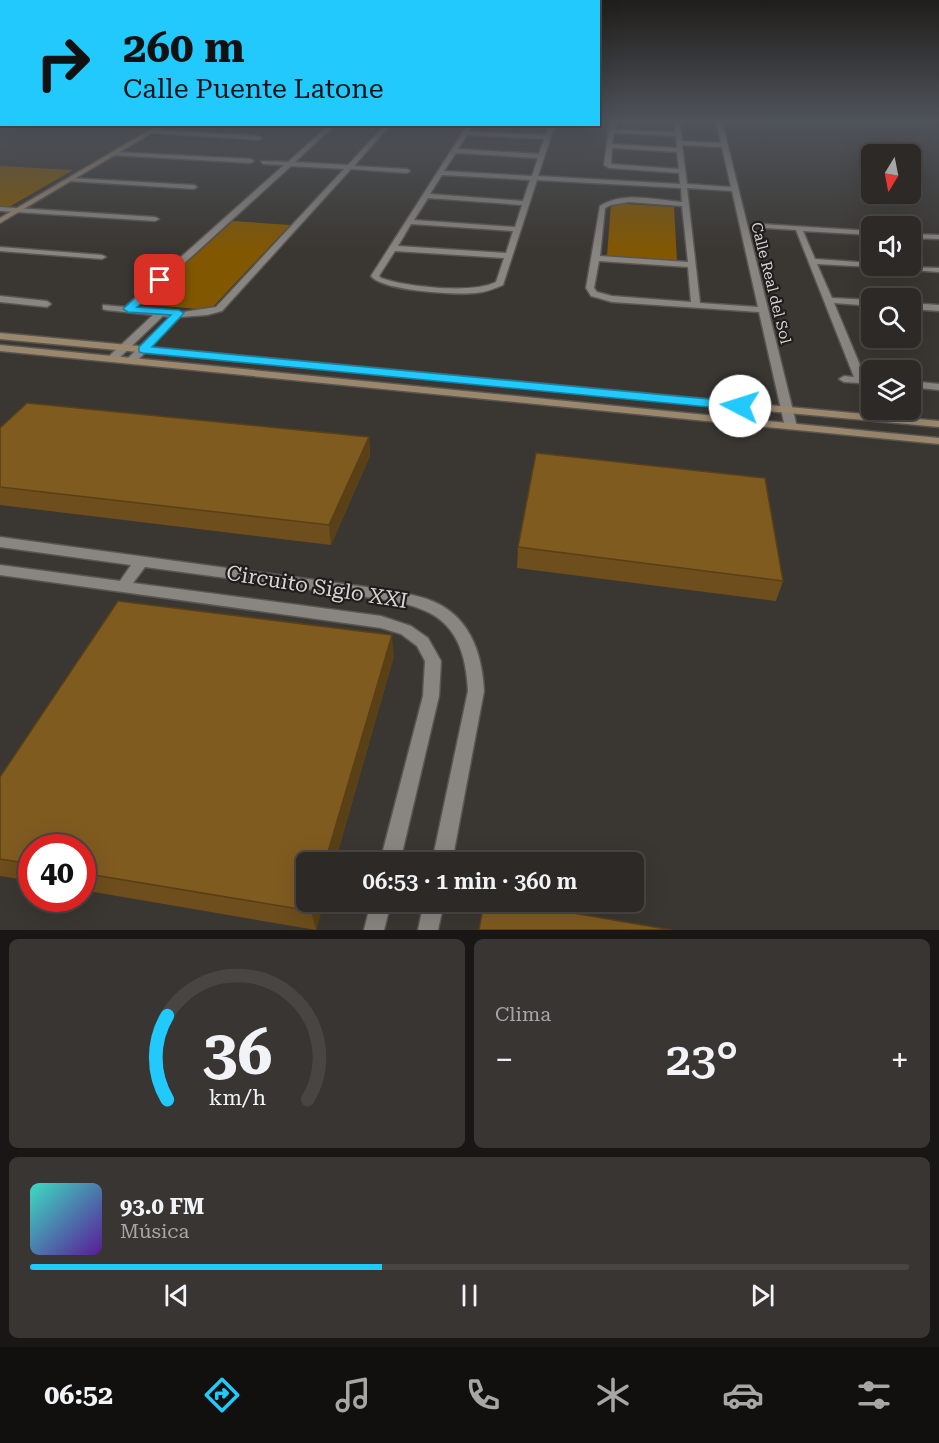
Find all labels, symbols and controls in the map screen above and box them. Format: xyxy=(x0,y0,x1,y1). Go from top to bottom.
text: 260 m xyxy=(123,23,245,72)
icon: right xyxy=(24,24,102,102)
text: Calle Puente Latone xyxy=(123,73,384,105)
north arrow xyxy=(861,144,921,204)
map controls xyxy=(861,144,921,420)
button: sound xyxy=(861,216,921,276)
street label: Calle Real del Sol xyxy=(747,220,795,346)
pin xyxy=(134,254,185,305)
icon: arrive xyxy=(143,263,176,296)
button: search xyxy=(861,288,921,348)
button: layers xyxy=(861,360,921,420)
position arrow xyxy=(708,374,772,438)
street label: Circuito Siglo XXI xyxy=(225,561,409,613)
speed limit sign: 40 xyxy=(18,834,96,912)
text: 06:53 · 1 min · 360 m xyxy=(363,869,577,894)
text: Clima xyxy=(495,1002,551,1026)
text: 36 xyxy=(202,1016,272,1089)
text: 23° xyxy=(666,1033,738,1086)
text: − xyxy=(495,1040,513,1079)
text: + xyxy=(891,1040,909,1079)
text: km/h xyxy=(208,1086,266,1111)
text: 93.0 FM xyxy=(120,1194,204,1219)
text: Música xyxy=(120,1219,189,1243)
icon: previous xyxy=(160,1279,193,1312)
icon: pause xyxy=(453,1279,486,1312)
icon: next xyxy=(746,1279,779,1312)
icon: directions xyxy=(201,1374,243,1416)
icon: music xyxy=(332,1374,374,1416)
icon: phone xyxy=(462,1374,504,1416)
icon: climate xyxy=(592,1374,634,1416)
icon: car xyxy=(722,1374,764,1416)
icon: filters xyxy=(853,1374,895,1416)
text: 06:52 xyxy=(44,1379,113,1411)

